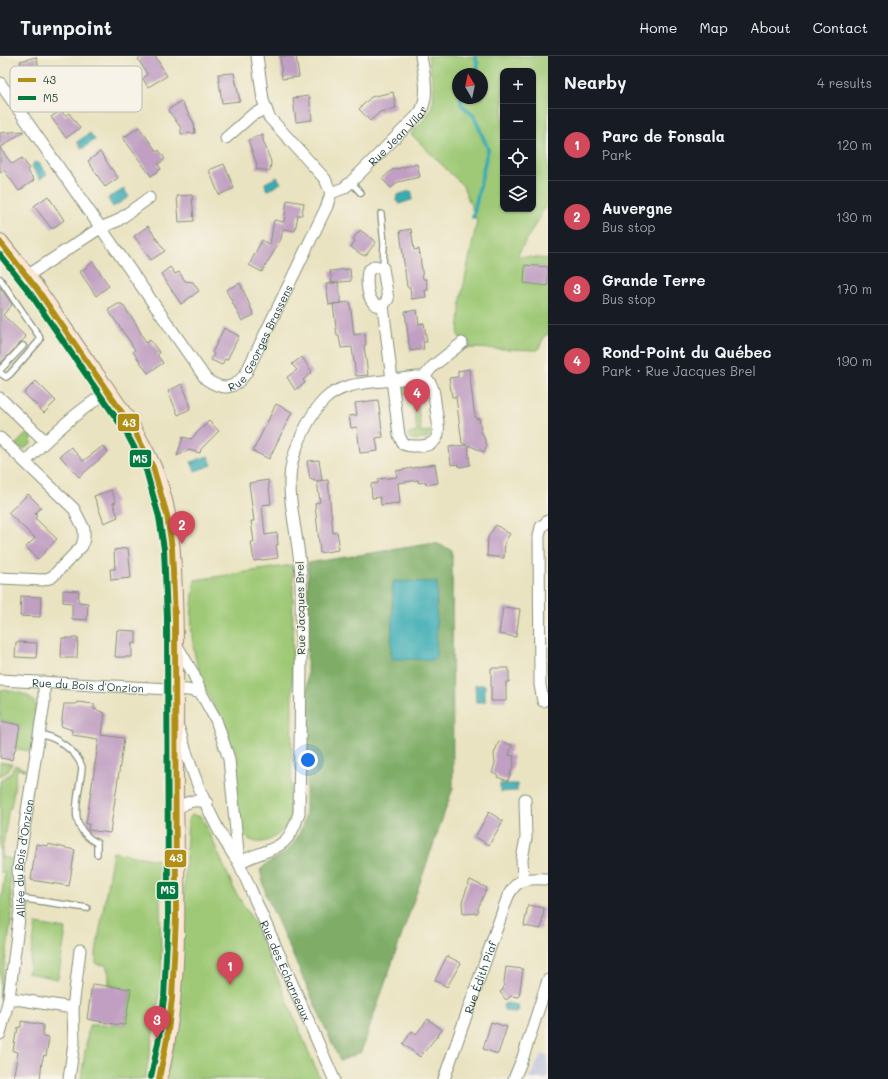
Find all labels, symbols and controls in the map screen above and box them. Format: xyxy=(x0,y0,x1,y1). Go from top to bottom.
text: Turnpoint xyxy=(20,15,112,40)
text: Home xyxy=(639,18,677,37)
text: Map xyxy=(699,18,728,37)
text: About xyxy=(750,18,791,37)
text: Contact xyxy=(813,18,868,37)
legend xyxy=(10,66,142,112)
north arrow xyxy=(452,68,488,104)
map controls xyxy=(500,68,536,212)
button: + xyxy=(500,68,536,104)
text: Nearby xyxy=(564,71,626,93)
text: 43 xyxy=(43,72,56,87)
text: 4 results xyxy=(817,74,872,91)
text: M5 xyxy=(43,90,58,105)
street label: Rue Jean Vilar xyxy=(365,103,430,168)
button: − xyxy=(500,104,536,140)
text: Parc de Fonsala xyxy=(602,126,725,146)
text: 1 xyxy=(574,136,580,153)
text: 120 m xyxy=(836,136,872,153)
button: locate xyxy=(500,140,536,176)
text: Park xyxy=(602,146,631,163)
button: layers xyxy=(500,176,536,212)
text: Auvergne xyxy=(602,198,672,218)
text: 2 xyxy=(573,208,581,225)
text: 130 m xyxy=(836,208,872,225)
text: Bus stop xyxy=(602,218,655,235)
text: Grande Terre xyxy=(602,270,705,290)
text: 3 xyxy=(573,280,581,297)
text: 170 m xyxy=(836,280,872,297)
street label: Rue Georges Brassens xyxy=(226,282,295,394)
text: Bus stop xyxy=(602,290,655,307)
text: Rond-Point du Québec xyxy=(602,342,772,362)
text: 4 xyxy=(573,352,581,369)
text: 190 m xyxy=(836,352,872,369)
text: Park · Rue Jacques Brel xyxy=(602,362,756,379)
pin: 4 xyxy=(404,379,430,412)
line badge: 43 xyxy=(117,413,140,432)
text: 43 xyxy=(122,415,136,430)
line badge: M5 xyxy=(129,449,152,468)
text: M5 xyxy=(132,451,148,466)
pin: 2 xyxy=(169,511,195,544)
street label: Rue Jacques Brel xyxy=(292,561,308,655)
street label: Rue du Bois d'Onzion xyxy=(32,674,144,695)
your location xyxy=(298,750,318,770)
street label: Allée du Bois d'Onzion xyxy=(10,798,36,918)
line badge: 43 xyxy=(164,849,187,868)
text: 43 xyxy=(169,850,183,865)
line badge: M5 xyxy=(156,881,179,900)
text: M5 xyxy=(160,882,176,897)
street label: Rue des Echarneaux xyxy=(258,918,315,1024)
street label: Rue Édith Piaf xyxy=(460,938,500,1015)
pin: 1 xyxy=(217,952,243,985)
pin: 3 xyxy=(144,1006,170,1039)

